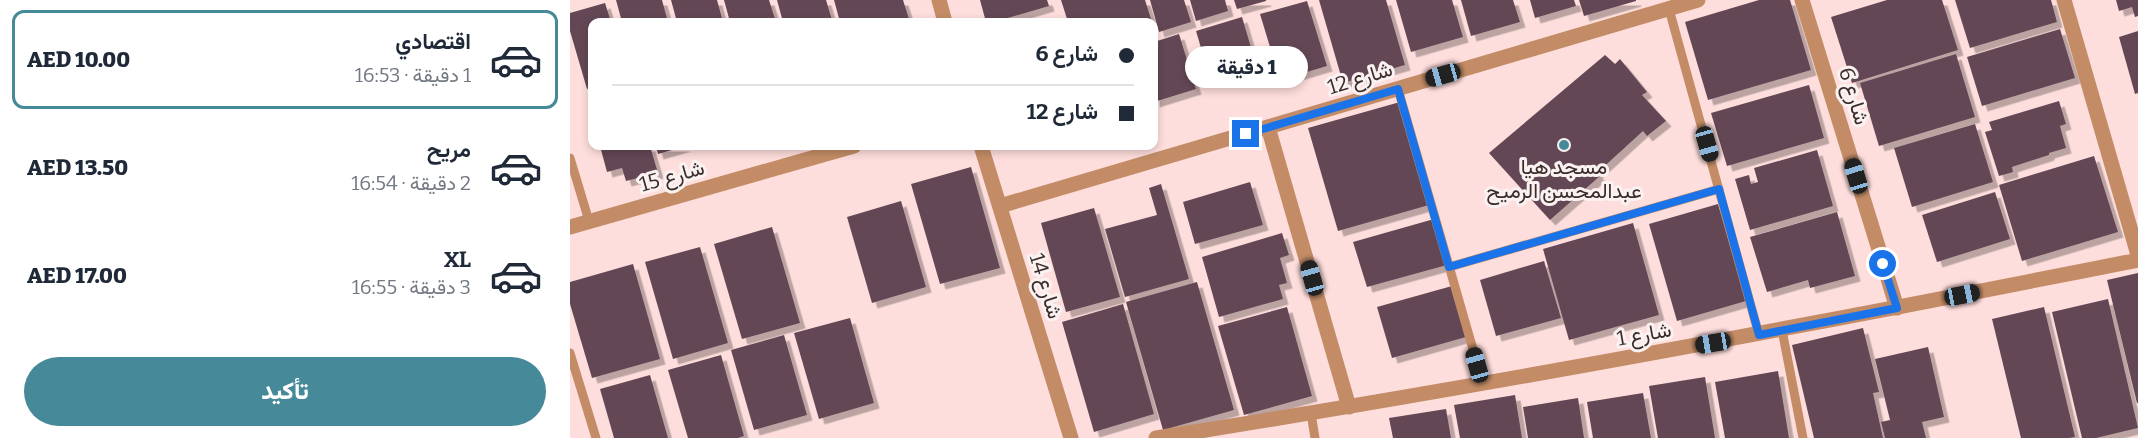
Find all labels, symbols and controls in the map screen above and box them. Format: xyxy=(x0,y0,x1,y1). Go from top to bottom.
text: اقتصادي xyxy=(395,28,471,55)
icon: car xyxy=(489,33,543,87)
text: شارع 6 xyxy=(1035,40,1098,67)
text: AED 10.00 xyxy=(27,46,130,73)
callout: 1 دقيقة xyxy=(1184,47,1308,89)
text: 1 دقيقة xyxy=(1217,55,1276,79)
street label: شارع 12 xyxy=(1324,56,1396,101)
car xyxy=(1423,61,1463,89)
text: 1 دقيقة · 16:53 xyxy=(355,63,471,87)
street label: شارع 6 xyxy=(1832,64,1875,128)
text: شارع 12 xyxy=(1027,98,1098,125)
route end xyxy=(1232,120,1259,147)
car xyxy=(1693,124,1721,164)
text: مريح xyxy=(427,136,471,163)
marker: مسجد هيا عبدالمحسن الرميح xyxy=(1557,138,1571,152)
icon: car xyxy=(489,141,543,195)
text: AED 13.50 xyxy=(27,154,128,181)
street label: شارع 15 xyxy=(637,154,708,199)
place label: مسجد هيا عبدالمحسن الرميح xyxy=(1486,154,1642,205)
car xyxy=(1842,156,1870,196)
text: 2 دقيقة · 16:54 xyxy=(351,171,471,195)
text: XL xyxy=(444,246,471,273)
icon: car xyxy=(489,249,543,303)
street label: شارع 14 xyxy=(1023,250,1068,322)
route start xyxy=(1869,250,1896,277)
car xyxy=(1298,258,1326,298)
text: AED 17.00 xyxy=(27,262,127,289)
text: 3 دقيقة · 16:55 xyxy=(352,275,471,299)
car xyxy=(1943,283,1981,307)
street label: شارع 1 xyxy=(1615,316,1673,353)
car xyxy=(1694,331,1732,355)
car xyxy=(1463,345,1491,385)
button: تأكيد xyxy=(24,357,546,426)

